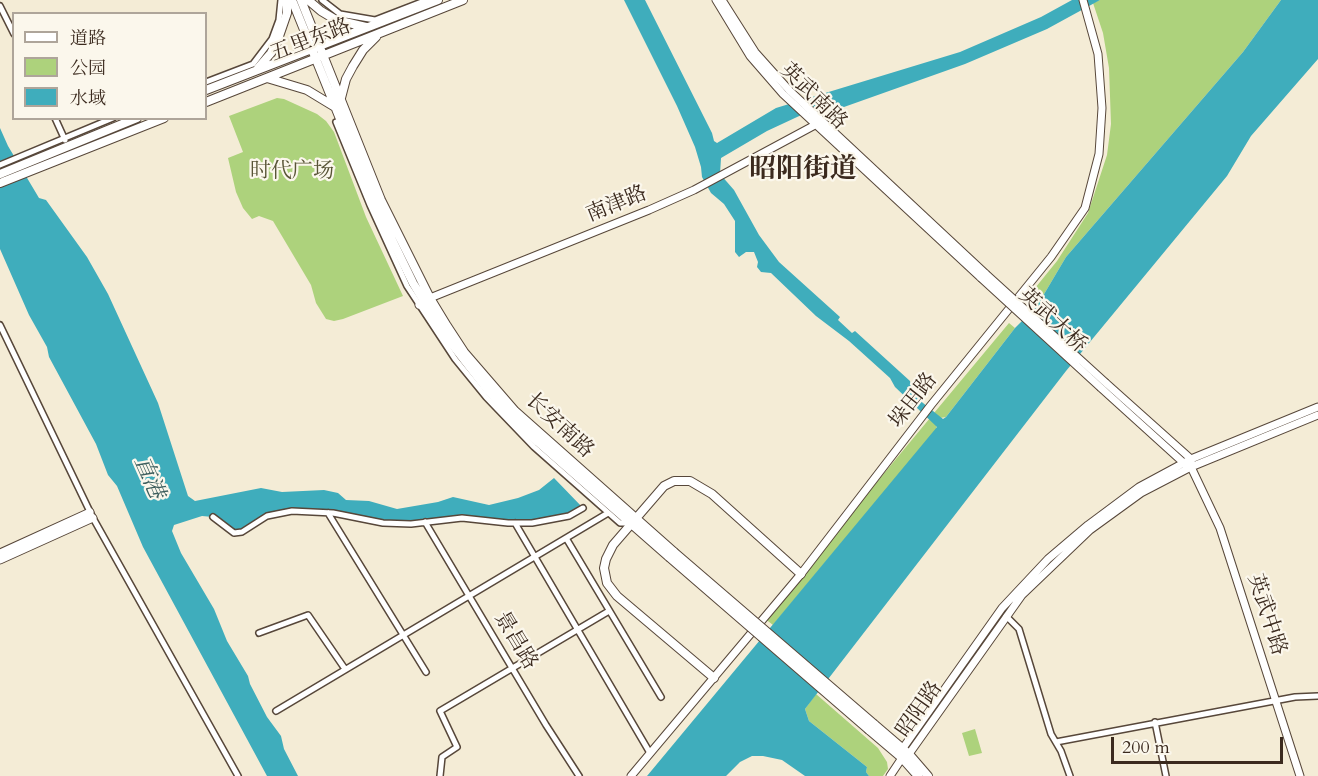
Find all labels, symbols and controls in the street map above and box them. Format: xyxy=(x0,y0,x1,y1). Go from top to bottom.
legend xyxy=(12,12,207,120)
street label: 五里东路 xyxy=(267,14,355,68)
text: 道路 xyxy=(70,26,106,51)
text: 公园 xyxy=(70,56,106,81)
street label: 英武南路 xyxy=(774,58,852,136)
text: 水域 xyxy=(70,86,106,111)
district label: 昭阳街道 xyxy=(749,155,857,187)
park label: 时代广场 xyxy=(250,159,334,185)
street label: 南津路 xyxy=(583,182,651,228)
street label: 英武大桥 xyxy=(1013,283,1091,359)
street label: 垛田路 xyxy=(885,368,943,434)
street label: 长安南路 xyxy=(520,388,598,464)
water label: 直港 xyxy=(127,453,169,503)
street label: 英武中路 xyxy=(1241,571,1291,659)
street label: 景昌路 xyxy=(488,608,542,674)
street label: 昭阳路 xyxy=(892,677,948,743)
scale bar xyxy=(1114,725,1286,763)
text: 200 m xyxy=(1122,735,1170,760)

